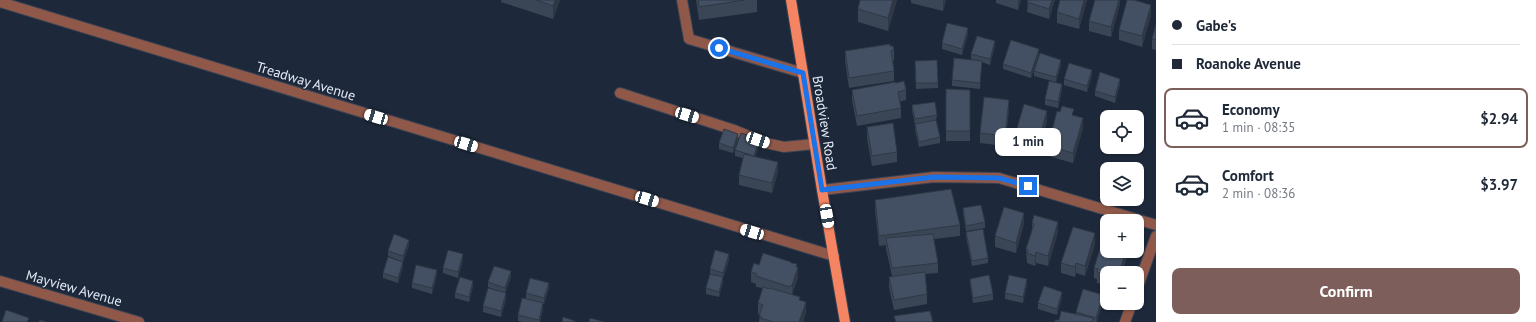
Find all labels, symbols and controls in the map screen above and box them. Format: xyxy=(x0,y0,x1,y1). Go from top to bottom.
text: Gabe's xyxy=(1196,16,1237,35)
route start xyxy=(710,39,728,57)
text: Roanoke Avenue xyxy=(1196,54,1301,73)
street label: Treadway Avenue xyxy=(254,57,358,105)
street label: Broadview Road xyxy=(809,74,841,172)
icon: car xyxy=(1174,100,1210,136)
text: Economy xyxy=(1222,100,1280,119)
car xyxy=(674,106,700,124)
car xyxy=(363,108,389,126)
text: $2.94 xyxy=(1480,109,1518,128)
map controls xyxy=(1100,110,1144,310)
button: locate xyxy=(1100,110,1144,154)
text: 1 min · 08:35 xyxy=(1222,119,1295,136)
callout: 1 min xyxy=(995,128,1061,156)
car xyxy=(745,130,771,150)
text: 1 min xyxy=(1012,133,1044,150)
car xyxy=(453,135,479,153)
button: layers xyxy=(1100,162,1144,206)
icon: car xyxy=(1174,166,1210,202)
text: Comfort xyxy=(1222,166,1274,185)
text: $3.97 xyxy=(1480,175,1518,194)
route end xyxy=(1019,177,1037,195)
text: 2 min · 08:36 xyxy=(1222,185,1295,202)
car xyxy=(634,190,660,208)
car xyxy=(819,203,835,229)
button: + xyxy=(1100,214,1144,258)
car xyxy=(739,223,765,241)
street label: Mayview Avenue xyxy=(24,266,124,310)
button: − xyxy=(1100,266,1144,310)
button: Confirm xyxy=(1172,268,1520,314)

